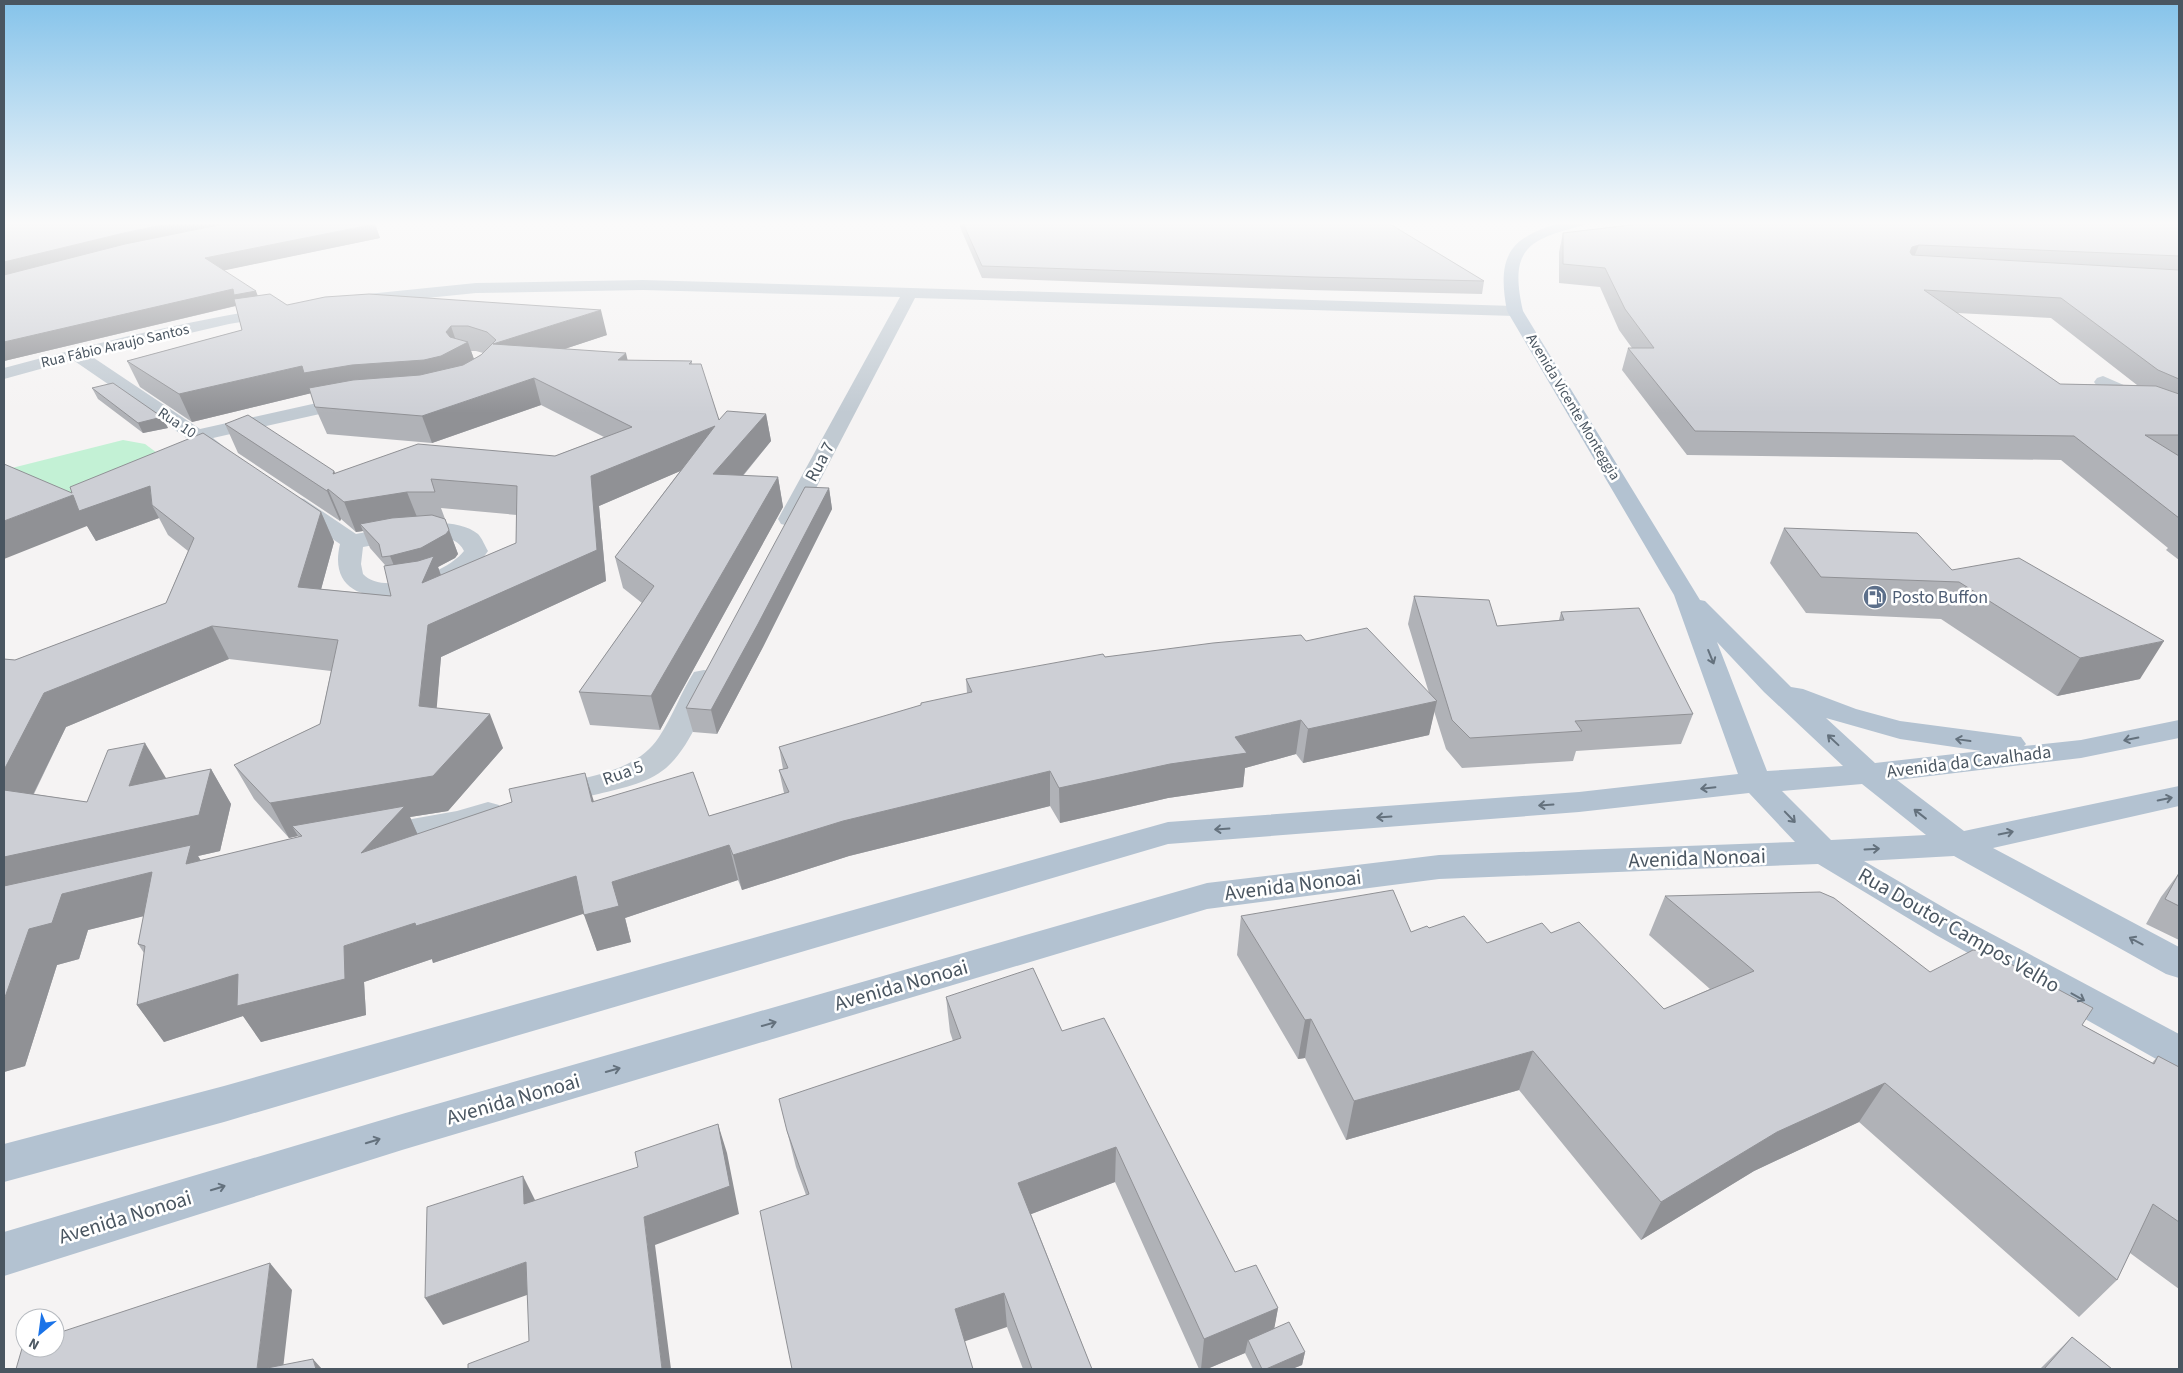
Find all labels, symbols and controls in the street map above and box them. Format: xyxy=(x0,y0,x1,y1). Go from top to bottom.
street label: Rua Fábio Araujo Santos xyxy=(39,319,191,373)
street label: Avenida Vicente Monteggia xyxy=(1521,330,1625,484)
street label: Rua 10 xyxy=(154,403,200,443)
street label: Rua 7 xyxy=(799,438,841,486)
fuel station icon: Posto Buffon xyxy=(1862,584,1888,610)
place label: Posto Buffon xyxy=(1892,585,1988,610)
one-way arrow xyxy=(1707,649,1716,664)
one-way arrow xyxy=(1827,734,1840,746)
one-way arrow xyxy=(1955,735,1971,745)
one-way arrow xyxy=(2124,735,2140,744)
street label: Avenida da Cavalhada xyxy=(1885,740,2053,784)
street label: Rua 5 xyxy=(599,754,647,792)
one-way arrow xyxy=(1700,783,1716,793)
one-way arrow xyxy=(2157,794,2173,804)
one-way arrow xyxy=(1539,800,1555,809)
one-way arrow xyxy=(1914,808,1927,819)
one-way arrow xyxy=(1784,811,1796,823)
one-way arrow xyxy=(1377,812,1393,822)
one-way arrow xyxy=(1215,825,1231,834)
one-way arrow xyxy=(1998,828,2014,838)
street label: Avenida Nonoai xyxy=(1628,841,1766,875)
one-way arrow xyxy=(1864,845,1880,854)
street label: Rua Doutor Campos Velho xyxy=(1853,860,2065,1000)
street label: Avenida Nonoai xyxy=(1223,862,1363,908)
one-way arrow xyxy=(2130,935,2144,945)
street label: Avenida Nonoai xyxy=(831,952,971,1018)
one-way arrow xyxy=(2071,993,2085,1003)
one-way arrow xyxy=(760,1019,776,1029)
one-way arrow xyxy=(604,1064,620,1074)
street label: Avenida Nonoai xyxy=(443,1066,583,1132)
one-way arrow xyxy=(365,1135,381,1145)
street label: Avenida Nonoai xyxy=(55,1183,195,1251)
one-way arrow xyxy=(209,1183,225,1193)
north arrow xyxy=(15,1308,65,1358)
text: N xyxy=(25,1332,43,1354)

